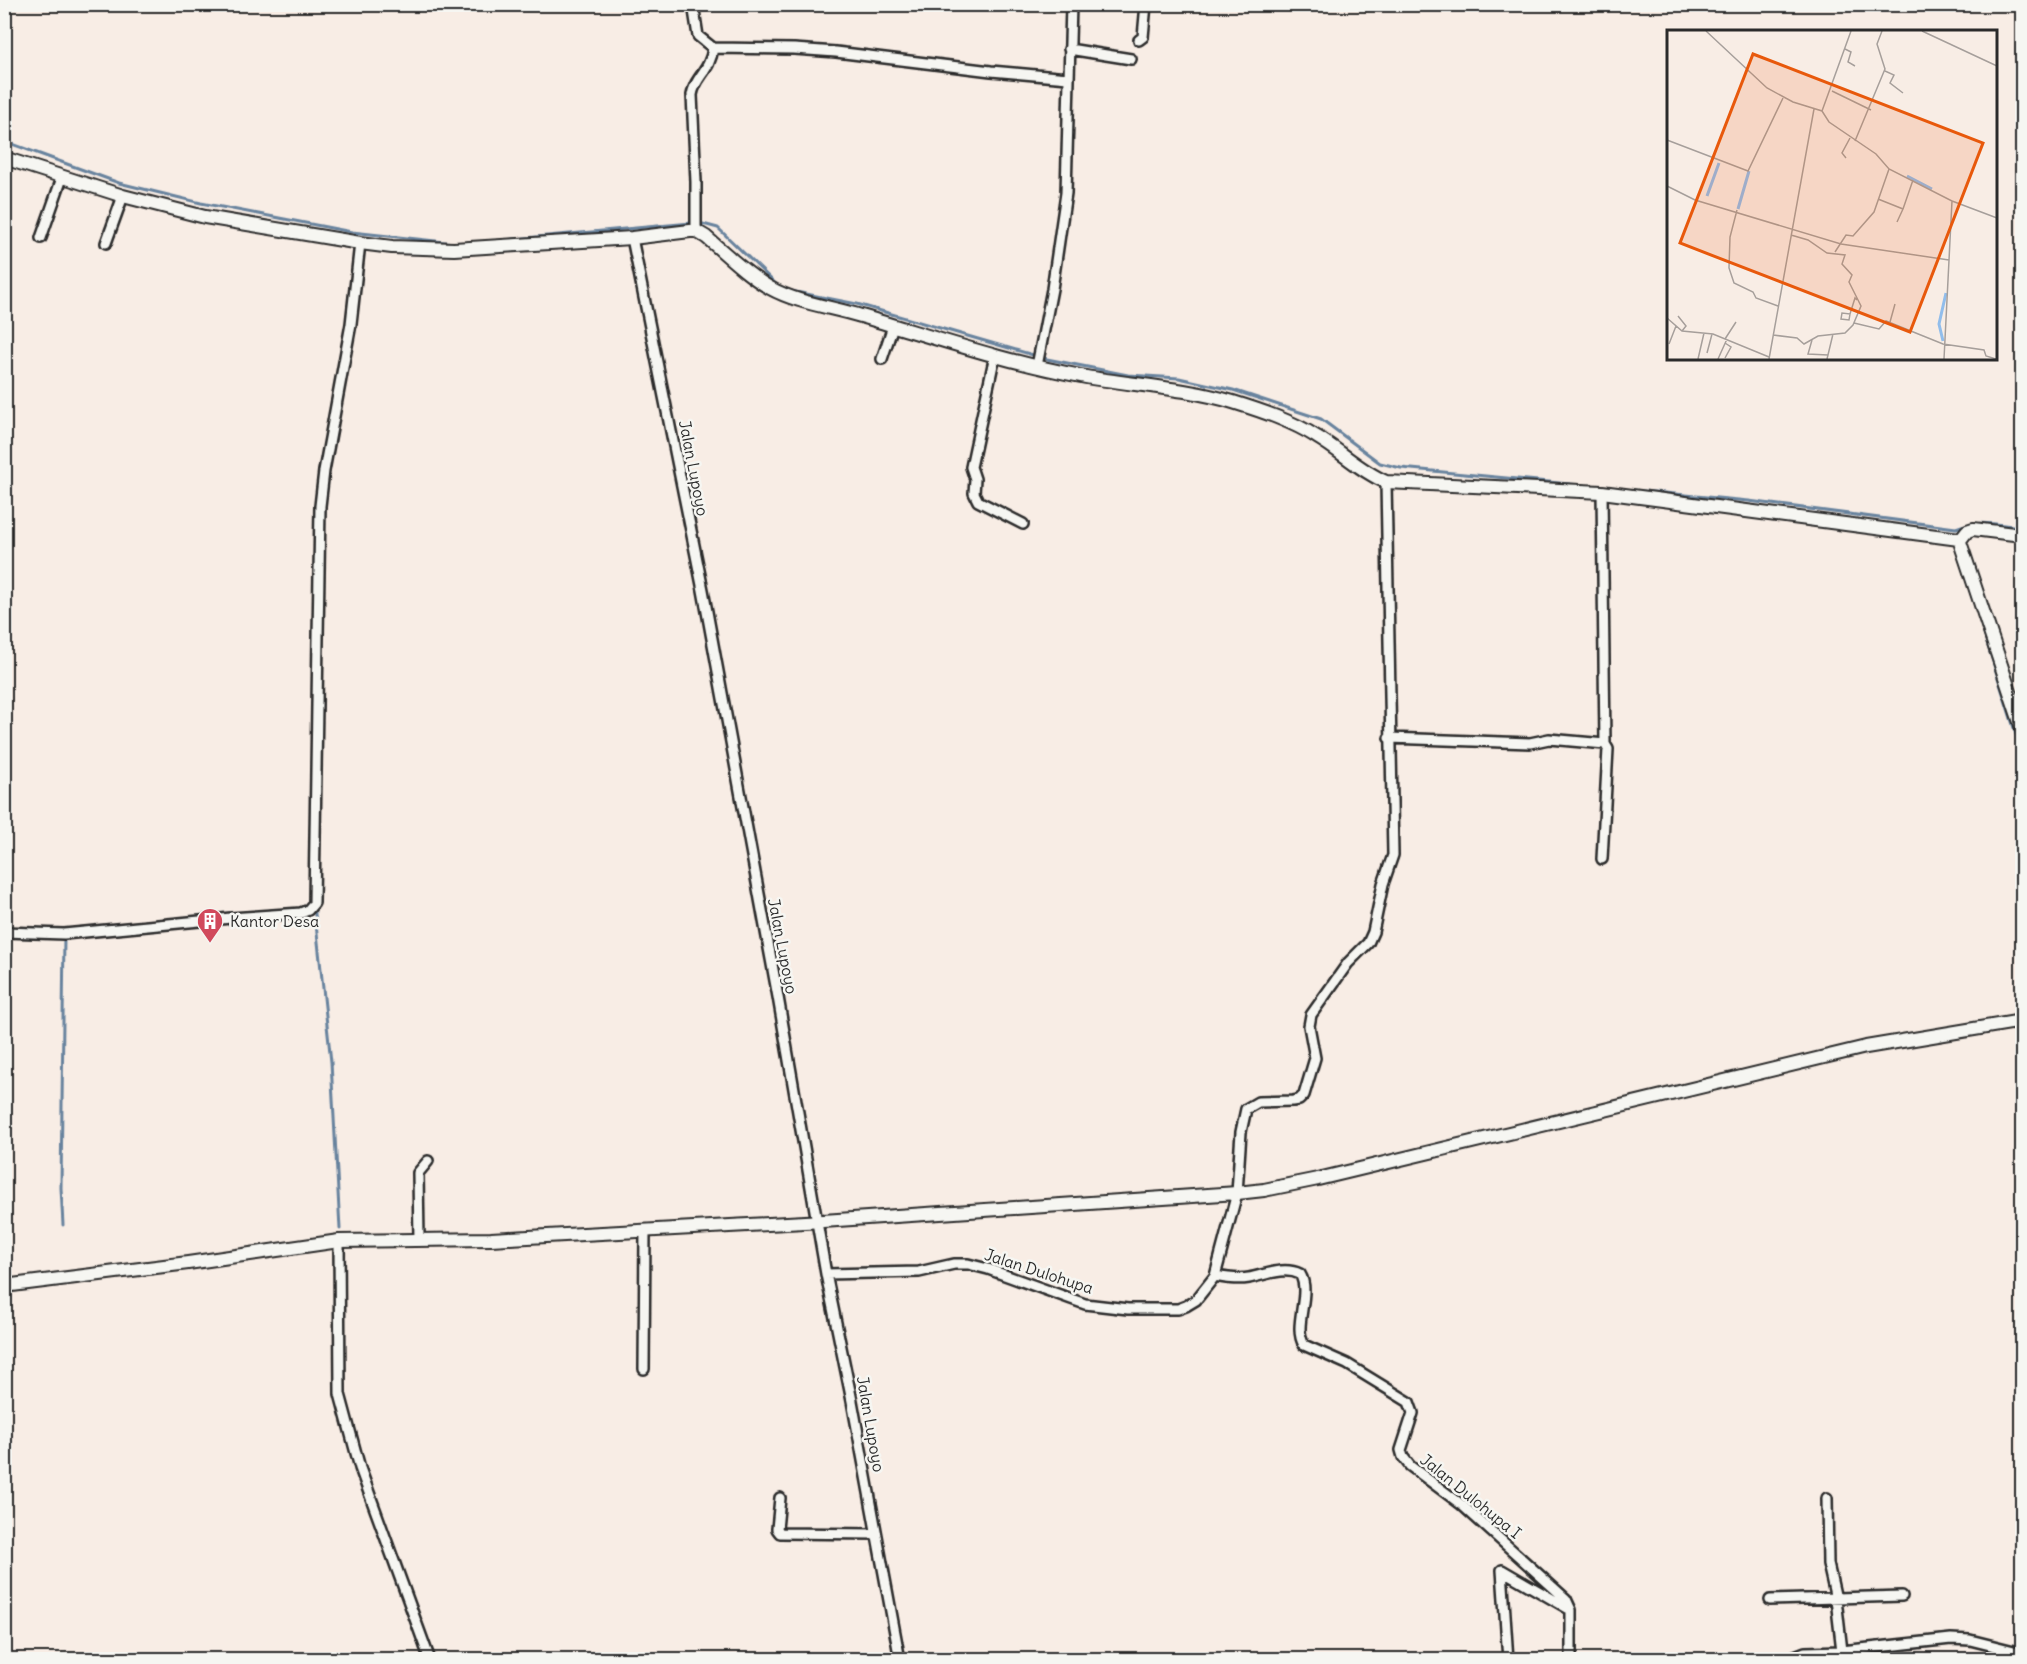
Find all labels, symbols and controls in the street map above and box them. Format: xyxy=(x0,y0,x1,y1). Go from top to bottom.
inset map xyxy=(1667,30,1997,360)
street label: Jalan Lupoyo xyxy=(675,418,713,518)
street label: Jalan Lupoyo xyxy=(764,896,802,996)
building icon: Kantor Desa xyxy=(195,906,225,944)
place label: Kantor Desa xyxy=(230,911,319,931)
street label: Jalan Dulohupa xyxy=(982,1244,1096,1298)
street label: Jalan Lupoyo xyxy=(853,1374,889,1474)
street label: Jalan Dulohupa I xyxy=(1417,1449,1525,1543)

